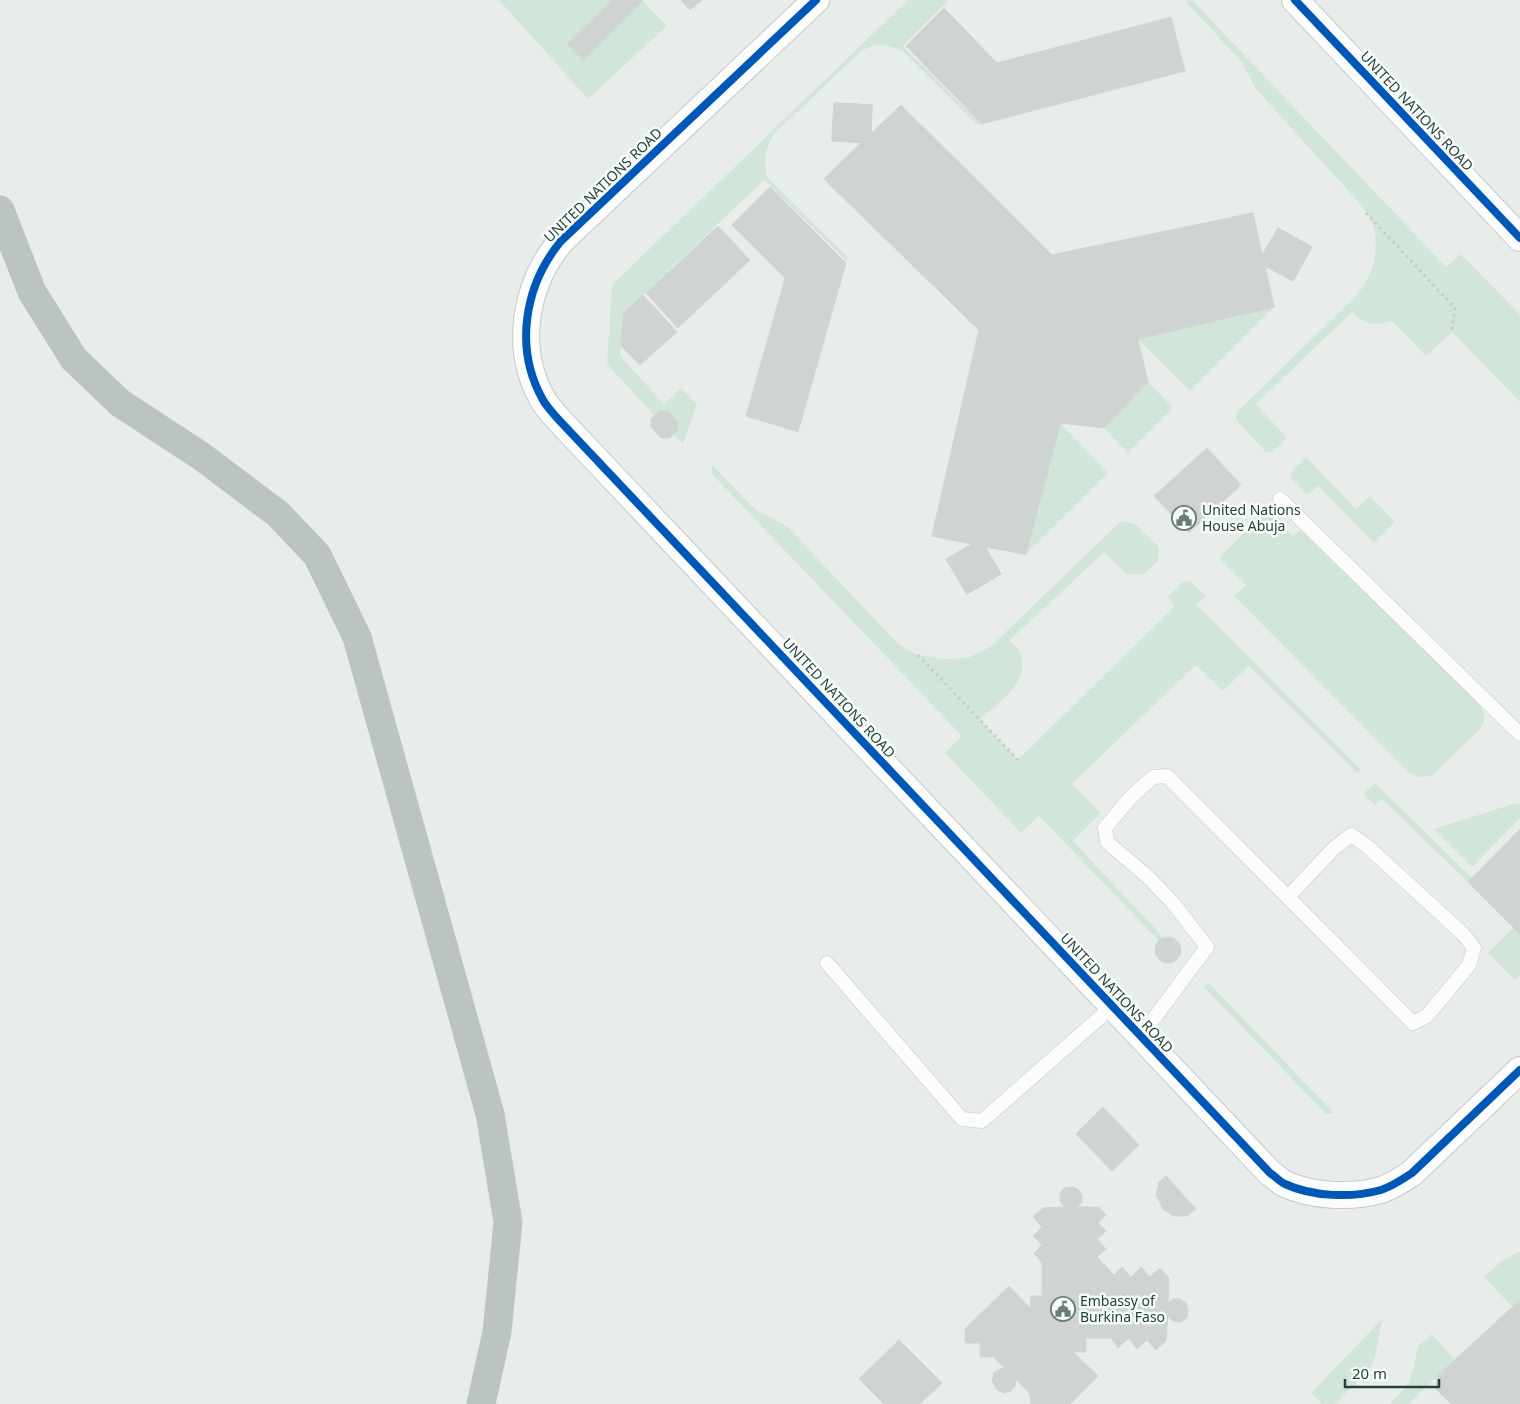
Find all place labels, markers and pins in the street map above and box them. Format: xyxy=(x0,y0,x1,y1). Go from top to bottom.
place label: United Nations House Abuja xyxy=(1202,500,1301,535)
public building icon: United Nations House Abuja xyxy=(1171,505,1197,531)
place label: Embassy of Burkina Faso xyxy=(1080,1291,1165,1326)
public building icon: Embassy of Burkina Faso xyxy=(1050,1296,1076,1322)

